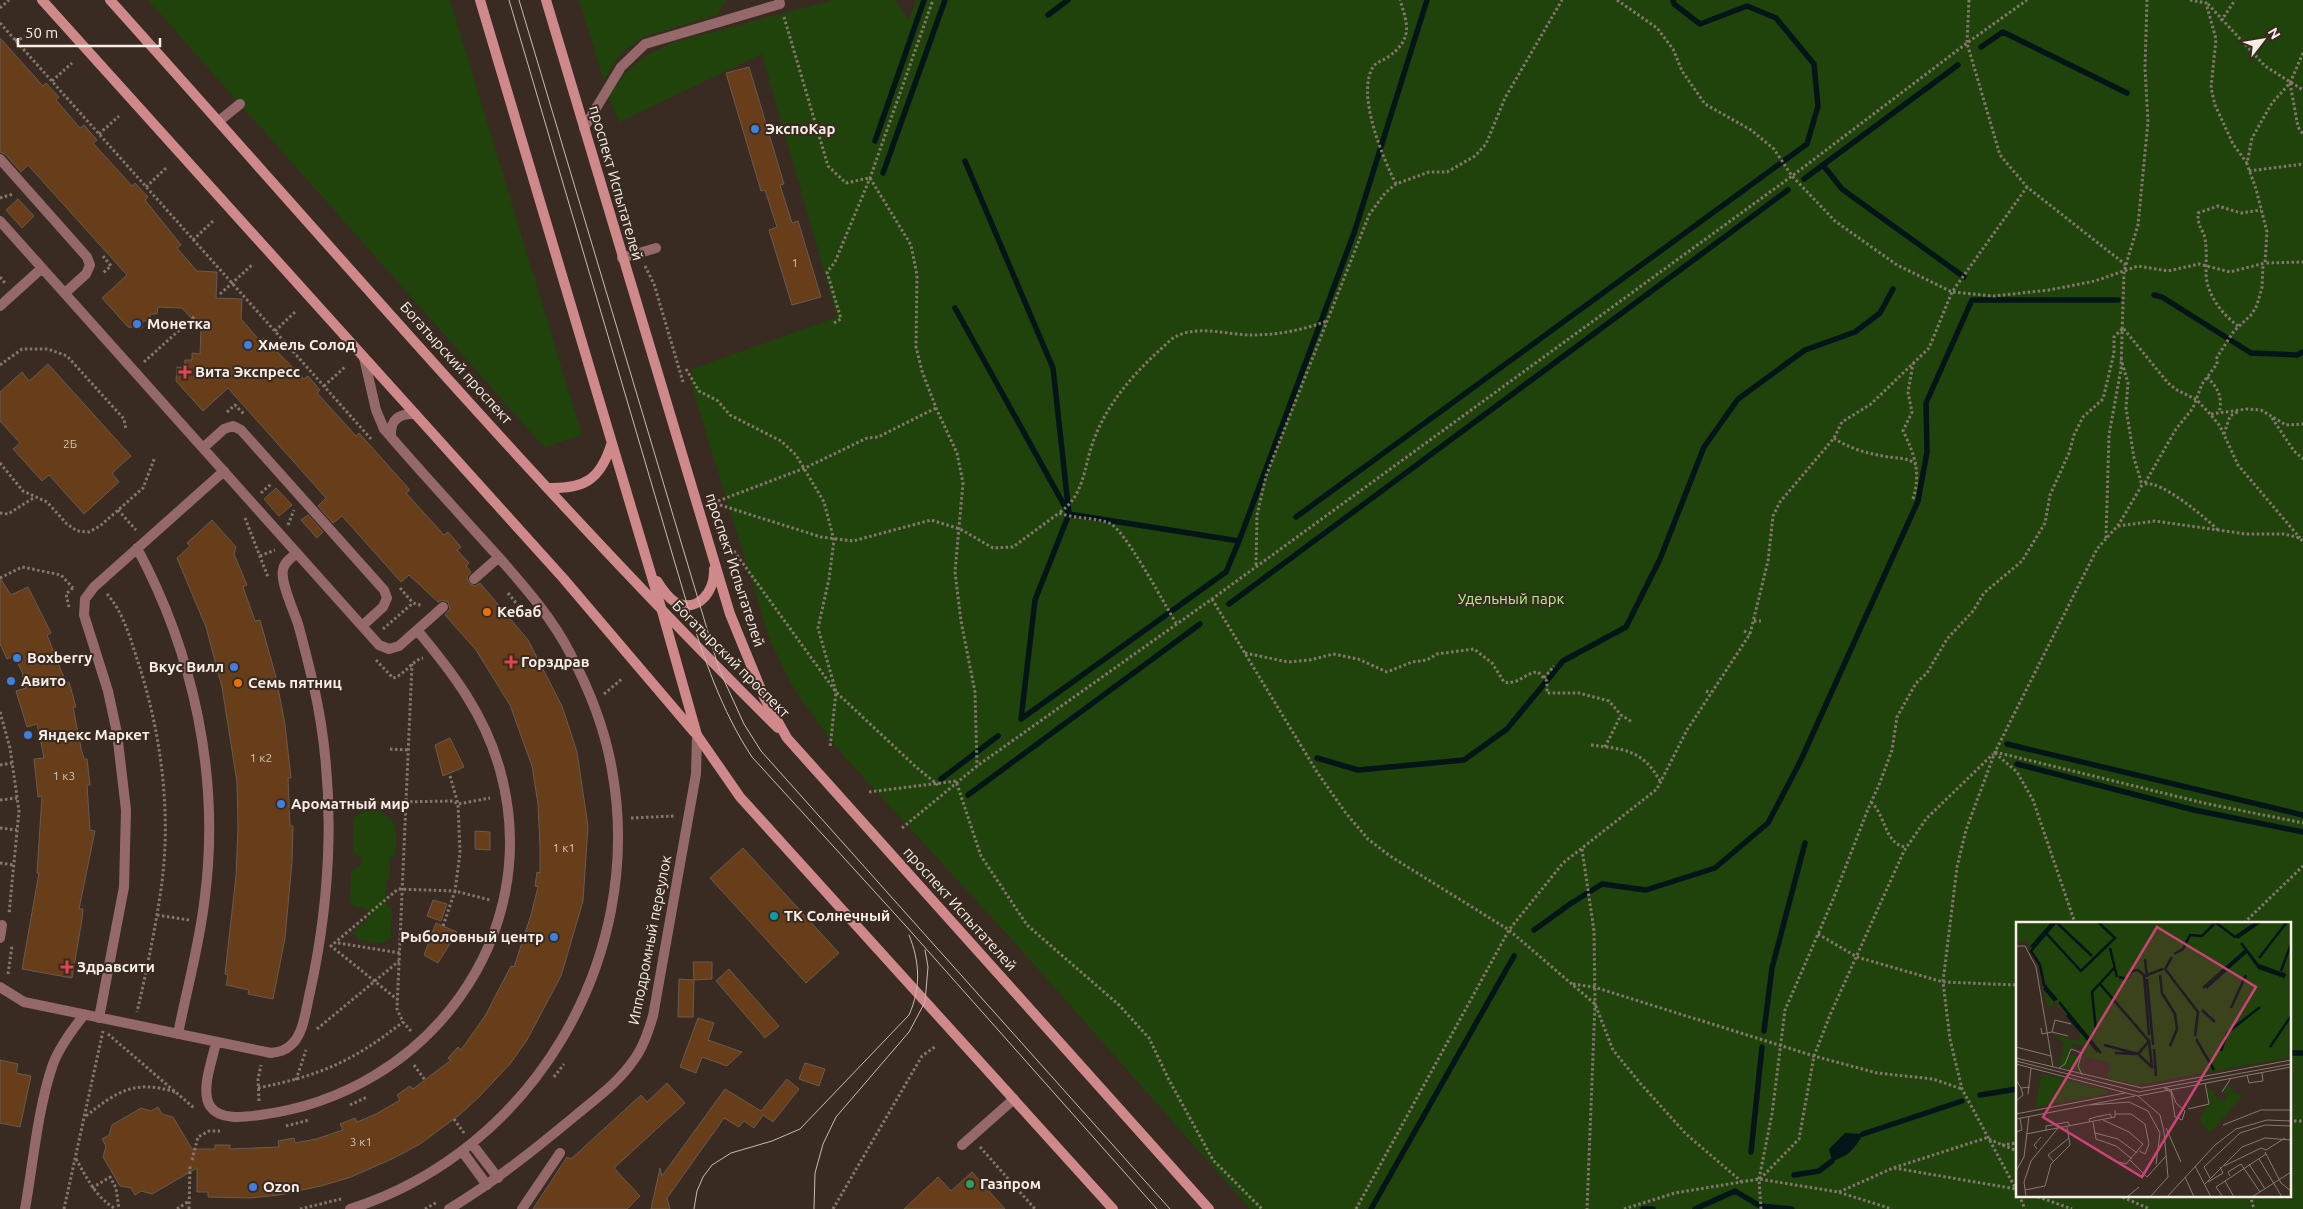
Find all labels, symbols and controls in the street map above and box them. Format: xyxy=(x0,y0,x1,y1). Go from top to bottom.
scale bar xyxy=(18,15,160,47)
north arrow xyxy=(2238,15,2288,65)
text: 50 m xyxy=(25,24,58,41)
text: N xyxy=(2265,25,2284,42)
street label: проспект Испытателей xyxy=(586,103,647,262)
place label: ЭкспоКар xyxy=(765,120,835,137)
marker: ЭкспоКар xyxy=(749,123,761,135)
house number: 1 xyxy=(792,256,798,269)
street label: Богатырский проспект xyxy=(397,298,516,428)
place label: Монетка xyxy=(147,315,211,332)
marker: Монетка xyxy=(131,318,143,330)
place label: Хмель Солод xyxy=(258,336,356,353)
marker: Хмель Солод xyxy=(242,339,254,351)
place label: Вита Экспресс xyxy=(195,363,300,380)
marker: Вита Экспресс xyxy=(179,366,191,378)
house number: 2Б xyxy=(63,437,77,450)
street label: проспект Испытателей xyxy=(703,491,768,649)
park label: Удельный парк xyxy=(1458,590,1564,607)
street label: Богатырский проспект xyxy=(669,597,794,721)
place label: Кебаб xyxy=(497,603,541,620)
marker: Кебаб xyxy=(481,606,493,618)
place label: Boxberry xyxy=(27,649,92,666)
marker: Boxberry xyxy=(11,652,23,664)
place label: Горздрав xyxy=(521,653,590,670)
marker: Горздрав xyxy=(505,656,517,668)
place label: Вкус Вилл xyxy=(149,658,224,675)
marker: Вкус Вилл xyxy=(228,661,240,673)
place label: Авито xyxy=(21,672,66,689)
place label: Семь пятниц xyxy=(248,674,342,691)
marker: Авито xyxy=(5,675,17,687)
marker: Семь пятниц xyxy=(232,677,244,689)
place label: Яндекс Маркет xyxy=(38,726,150,743)
marker: Яндекс Маркет xyxy=(22,729,34,741)
house number: 1 к2 xyxy=(250,751,272,764)
house number: 1 к3 xyxy=(53,769,75,782)
place label: Ароматный мир xyxy=(291,795,410,812)
marker: Ароматный мир xyxy=(275,798,287,810)
house number: 1 к1 xyxy=(553,841,575,854)
street label: проспект Испытателей xyxy=(900,843,1020,974)
street label: Ипподромный переулок xyxy=(625,853,674,1026)
place label: ТК Солнечный xyxy=(784,907,890,924)
marker: ТК Солнечный xyxy=(768,910,780,922)
inset map xyxy=(2016,922,2290,1196)
place label: Рыболовный центр xyxy=(400,928,544,945)
marker: Рыболовный центр xyxy=(548,931,560,943)
place label: Здравсити xyxy=(77,958,155,975)
marker: Здравсити xyxy=(61,961,73,973)
house number: 3 к1 xyxy=(350,1135,372,1148)
place label: Газпром xyxy=(980,1175,1041,1192)
place label: Ozon xyxy=(263,1178,300,1195)
marker: Газпром xyxy=(964,1178,976,1190)
marker: Ozon xyxy=(247,1181,259,1193)

